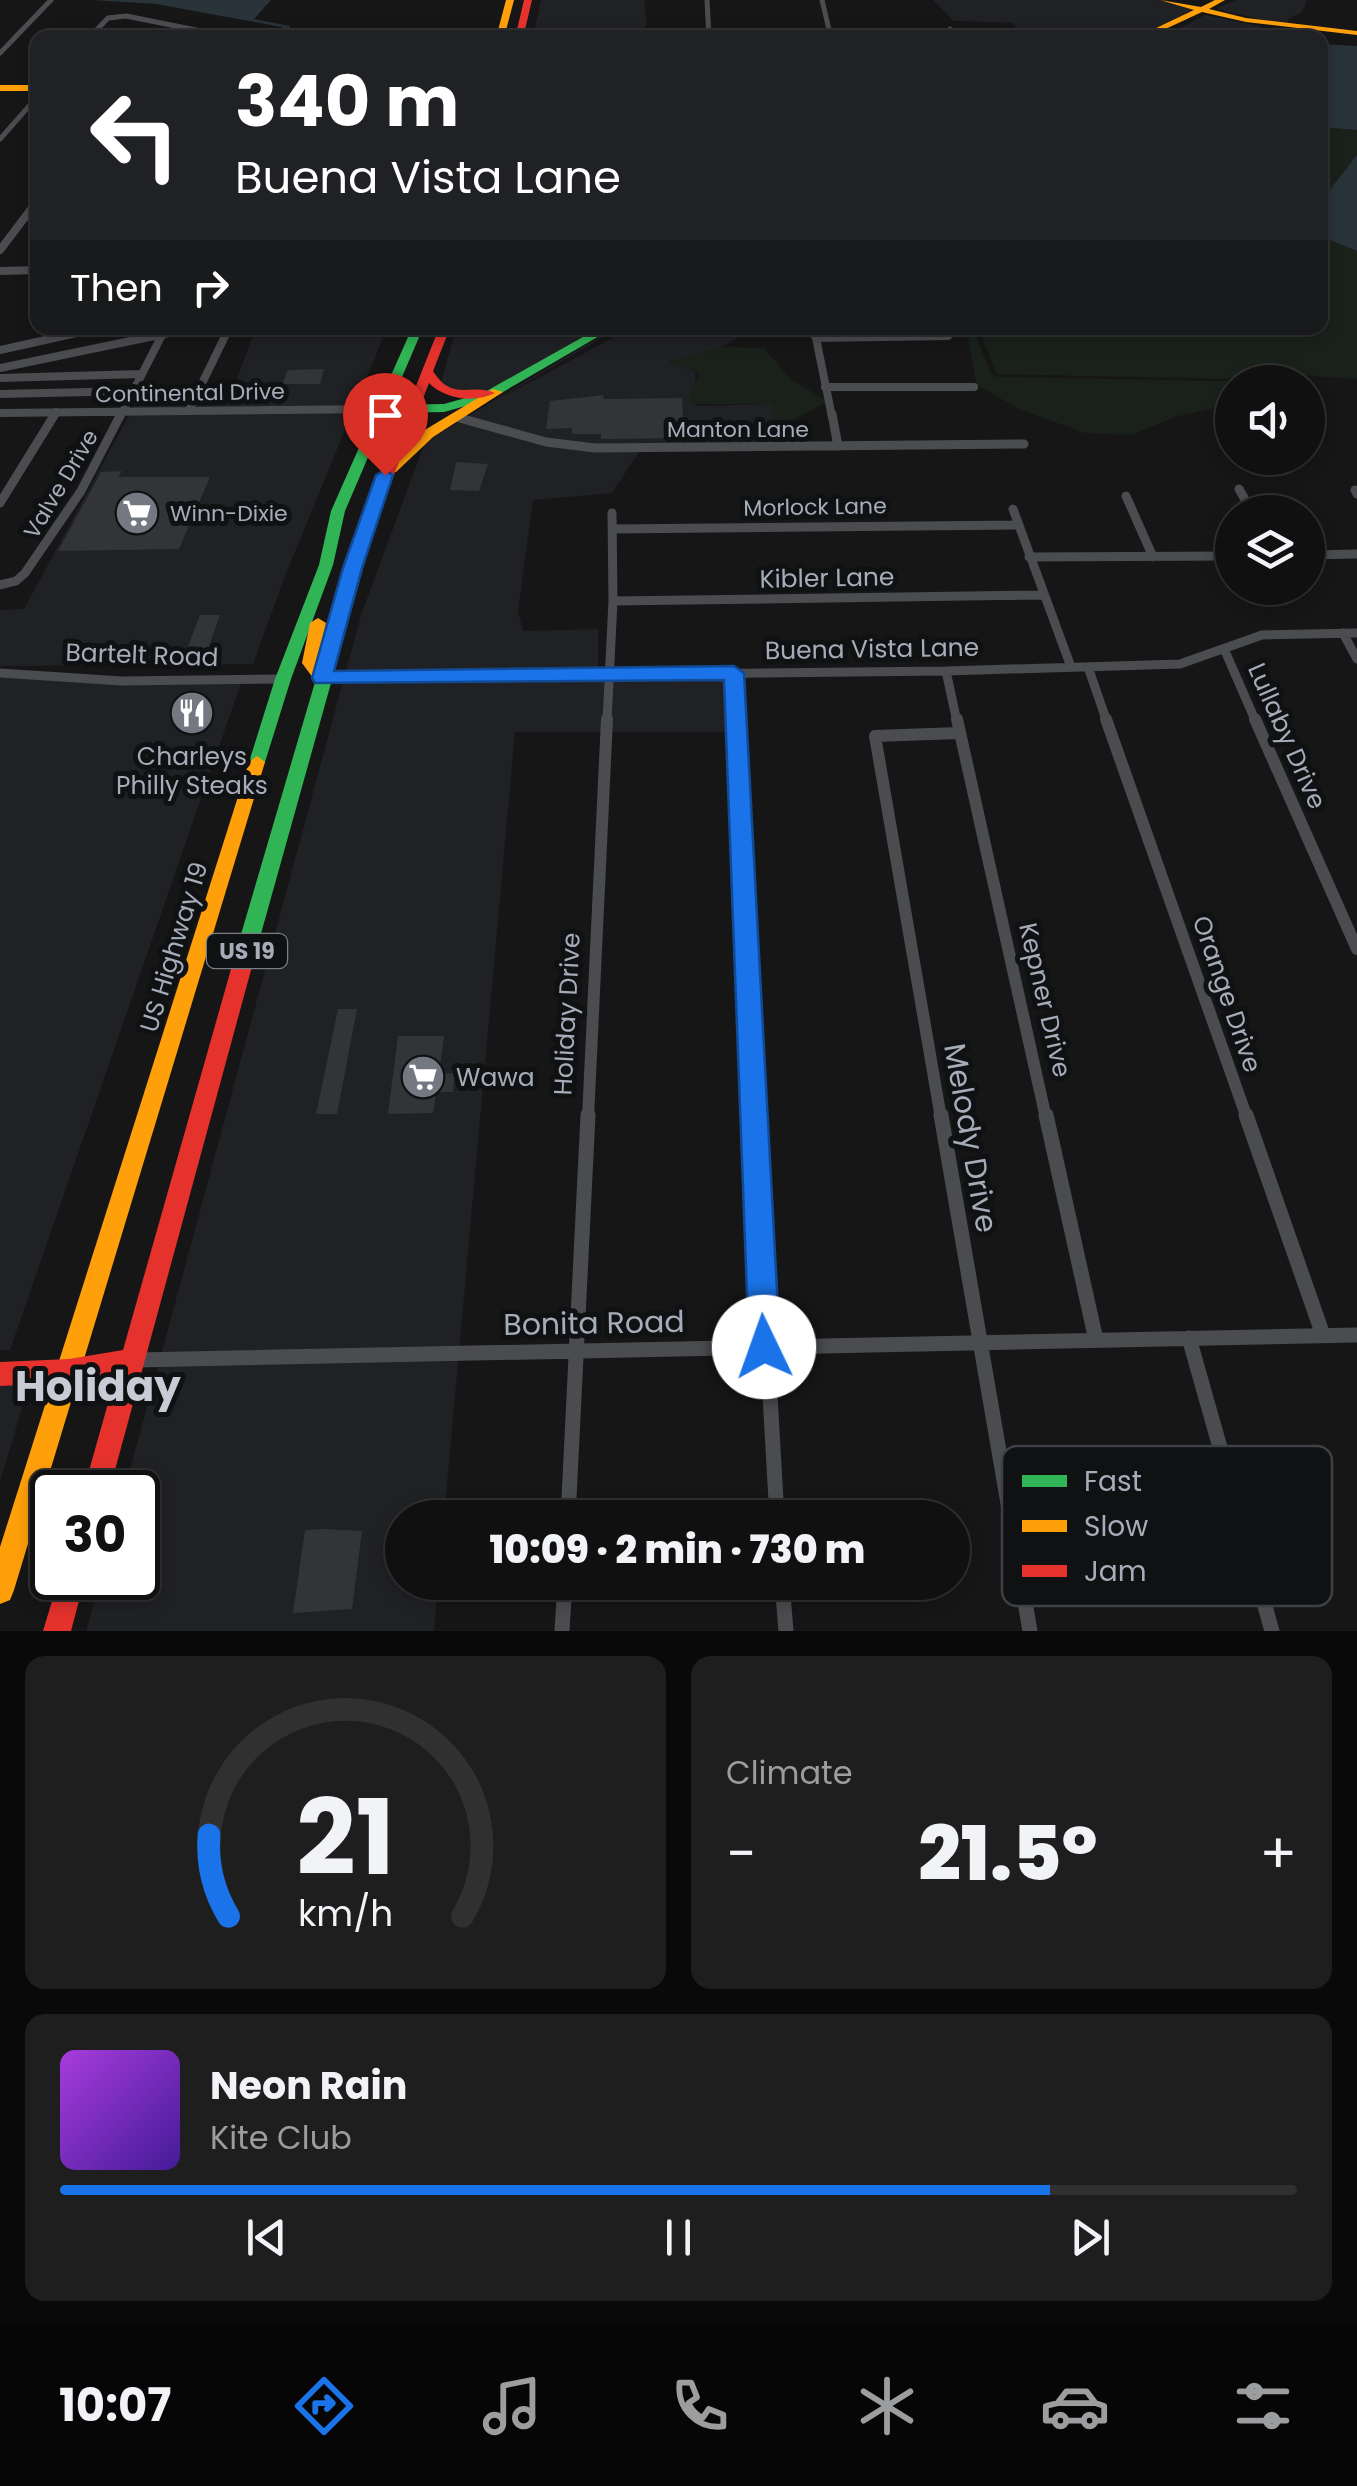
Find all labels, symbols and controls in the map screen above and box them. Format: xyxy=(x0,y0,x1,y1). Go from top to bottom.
text: 340 m xyxy=(235,52,459,151)
icon: left xyxy=(70,70,200,200)
text: Buena Vista Lane xyxy=(235,146,621,209)
icon: right xyxy=(183,260,238,315)
text: Then xyxy=(70,261,163,314)
map controls xyxy=(1215,365,1325,605)
button: sound xyxy=(1215,365,1325,475)
pin xyxy=(343,373,428,476)
street label: Continental Drive xyxy=(95,376,285,410)
icon: arrive xyxy=(358,388,413,443)
street label: Manton Lane xyxy=(667,414,809,445)
street label: Valve Drive xyxy=(16,424,106,544)
supermarket icon: Winn-Dixie xyxy=(114,490,160,536)
street label: Morlock Lane xyxy=(743,490,887,524)
button: layers xyxy=(1215,495,1325,605)
place label: Winn-Dixie xyxy=(170,498,288,529)
street label: Kibler Lane xyxy=(759,559,895,597)
street label: Buena Vista Lane xyxy=(765,630,979,668)
street label: Bartelt Road xyxy=(65,635,219,675)
street label: Lullaby Drive xyxy=(1239,657,1335,815)
restaurant icon: Charleys Philly Steaks xyxy=(169,690,215,736)
place label: Charleys Philly Steaks xyxy=(116,739,268,803)
street label: US Highway 19 xyxy=(131,857,217,1037)
street label: Orange Drive xyxy=(1184,911,1270,1077)
street label: Kepner Drive xyxy=(1010,919,1080,1081)
street label: Holiday Drive xyxy=(545,932,589,1096)
road number: US 19 xyxy=(207,934,287,968)
street label: Melody Drive xyxy=(933,1040,1009,1236)
supermarket icon: Wawa xyxy=(400,1054,446,1100)
place label: Wawa xyxy=(456,1060,535,1095)
position arrow xyxy=(712,1295,816,1399)
street label: Bonita Road xyxy=(503,1300,685,1346)
district label: Holiday xyxy=(15,1357,181,1416)
legend xyxy=(1002,1446,1332,1606)
text: Fast xyxy=(1084,1462,1142,1501)
speed limit sign: 30 xyxy=(30,1470,160,1600)
text: Slow xyxy=(1084,1507,1148,1546)
text: 10:09 · 2 min · 730 m xyxy=(490,1523,865,1576)
text: Jam xyxy=(1084,1552,1147,1591)
text: Climate xyxy=(726,1750,853,1795)
text: 21 xyxy=(296,1765,395,1910)
text: 21.5° xyxy=(918,1801,1098,1906)
text: − xyxy=(726,1815,756,1892)
text: + xyxy=(1259,1815,1297,1892)
text: km/h xyxy=(298,1888,393,1939)
text: Neon Rain xyxy=(210,2059,407,2112)
text: Kite Club xyxy=(210,2115,352,2160)
icon: previous xyxy=(239,2210,294,2265)
icon: pause xyxy=(651,2210,706,2265)
icon: next xyxy=(1063,2210,1118,2265)
icon: directions xyxy=(289,2371,359,2441)
icon: music xyxy=(477,2371,547,2441)
icon: phone xyxy=(665,2371,735,2441)
icon: climate xyxy=(852,2371,922,2441)
icon: car xyxy=(1040,2371,1110,2441)
icon: filters xyxy=(1228,2371,1298,2441)
text: 10:07 xyxy=(59,2374,171,2437)

